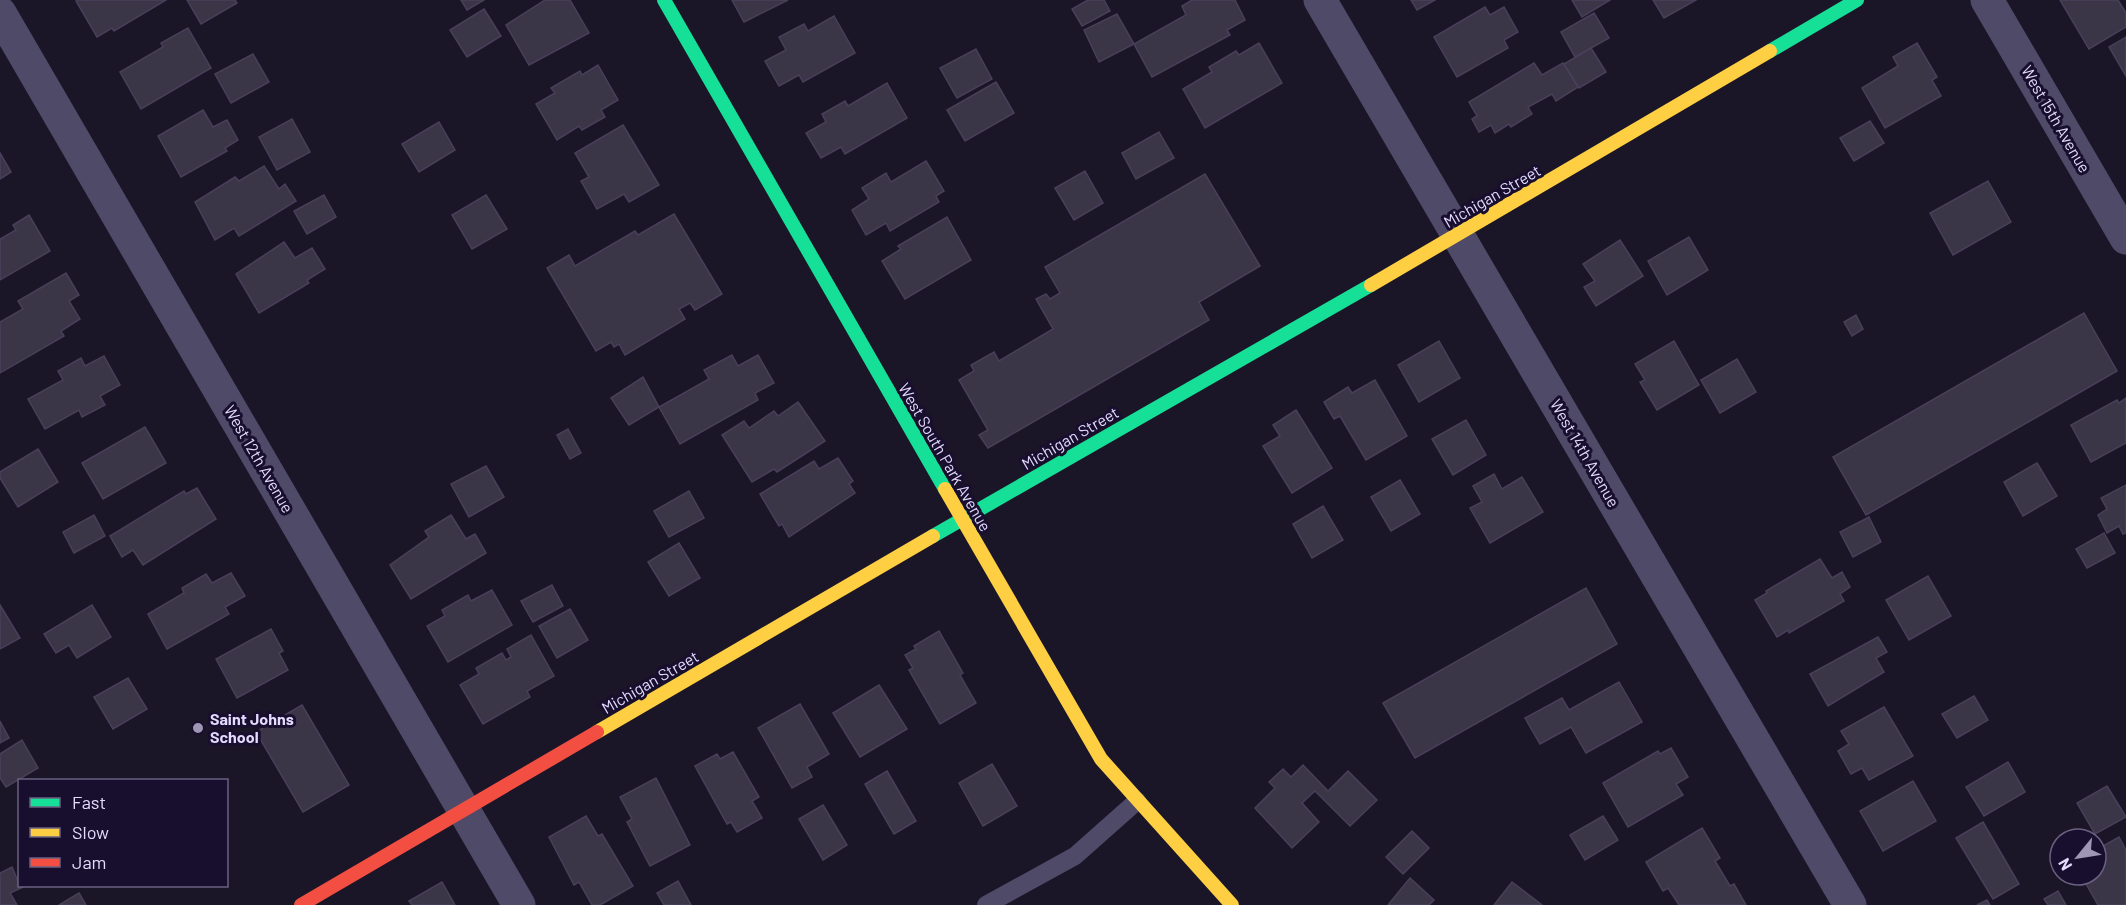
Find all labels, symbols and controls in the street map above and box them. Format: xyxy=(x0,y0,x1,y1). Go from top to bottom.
street label: West 15th Avenue xyxy=(2018,62,2095,176)
street label: Michigan Street xyxy=(1440,160,1544,231)
street label: West South Park Avenue xyxy=(895,379,996,534)
street label: West 14th Avenue xyxy=(1547,395,1624,510)
street label: West 12th Avenue xyxy=(221,402,298,516)
street label: Michigan Street xyxy=(1018,402,1122,473)
street label: Michigan Street xyxy=(598,646,702,717)
place label: Saint Johns School xyxy=(210,709,294,746)
marker: Saint Johns School xyxy=(191,721,205,735)
legend xyxy=(18,779,228,887)
text: Fast xyxy=(72,791,106,813)
text: Slow xyxy=(72,821,109,843)
north arrow xyxy=(2048,827,2108,887)
text: Jam xyxy=(72,851,106,873)
text: N xyxy=(2054,855,2075,874)

